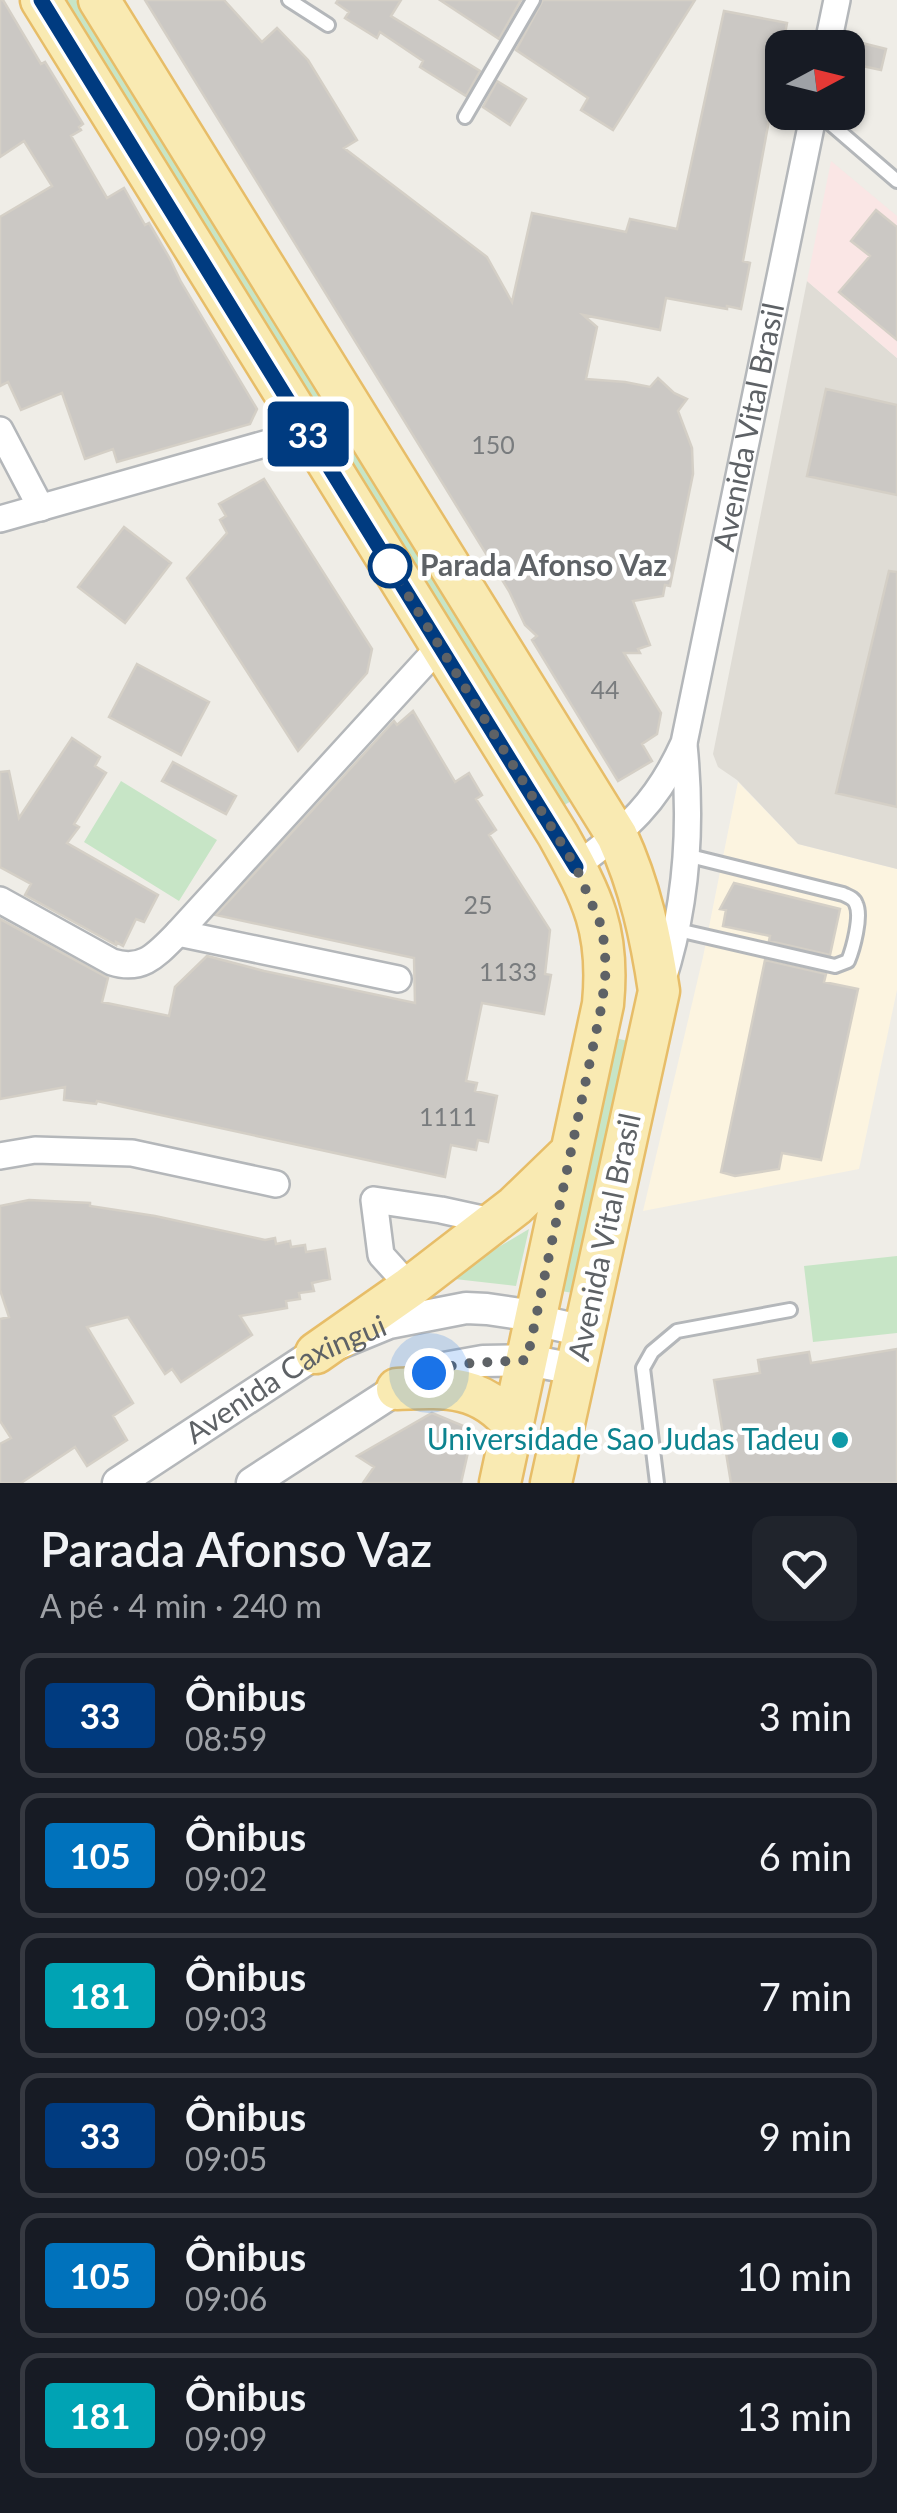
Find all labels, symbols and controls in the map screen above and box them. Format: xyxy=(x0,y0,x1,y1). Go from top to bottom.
north arrow xyxy=(765,30,865,130)
map controls xyxy=(765,30,865,130)
street label: Avenida Vital Brasil xyxy=(704,300,790,554)
line badge: 33 xyxy=(263,402,353,466)
text: 33 xyxy=(288,413,328,455)
house number: 150 xyxy=(471,429,515,459)
marker: Parada Afonso Vaz xyxy=(369,545,411,587)
place label: Parada Afonso Vaz xyxy=(420,546,667,582)
house number: 44 xyxy=(590,674,620,704)
house number: 25 xyxy=(463,889,493,919)
house number: 1133 xyxy=(479,956,537,986)
house number: 1111 xyxy=(419,1101,477,1131)
street label: Avenida Vital Brasil xyxy=(559,1110,647,1364)
street label: Avenida Caxingui xyxy=(178,1306,391,1450)
your location xyxy=(404,1348,454,1398)
place label: Universidade Sao Judas Tadeu xyxy=(427,1420,820,1456)
marker: Universidade Sao Judas Tadeu xyxy=(829,1429,851,1451)
button: heart xyxy=(752,1516,857,1621)
text: Parada Afonso Vaz xyxy=(40,1520,432,1577)
text: A pé · 4 min · 240 m xyxy=(40,1586,322,1625)
text: Ônibus xyxy=(185,1673,306,1719)
text: 3 min xyxy=(759,1693,852,1739)
text: 33 xyxy=(80,1694,120,1736)
text: 08:59 xyxy=(185,1719,267,1758)
text: Ônibus xyxy=(185,1813,306,1859)
text: 6 min xyxy=(759,1833,852,1879)
text: 105 xyxy=(70,1834,130,1876)
text: 09:02 xyxy=(185,1859,267,1898)
text: Ônibus xyxy=(185,1953,306,1999)
text: 7 min xyxy=(759,1973,852,2019)
text: 181 xyxy=(70,1974,130,2016)
text: 09:03 xyxy=(185,1999,267,2038)
text: Ônibus xyxy=(185,2093,306,2139)
text: 9 min xyxy=(759,2113,852,2159)
text: 33 xyxy=(80,2114,120,2156)
text: 09:05 xyxy=(185,2139,267,2178)
text: Ônibus xyxy=(185,2233,306,2279)
text: 10 min xyxy=(737,2253,852,2299)
text: 105 xyxy=(70,2254,130,2296)
text: 09:06 xyxy=(185,2279,267,2318)
text: Ônibus xyxy=(185,2373,306,2419)
text: 13 min xyxy=(737,2393,852,2439)
text: 181 xyxy=(70,2394,130,2436)
text: 09:09 xyxy=(185,2419,267,2458)

